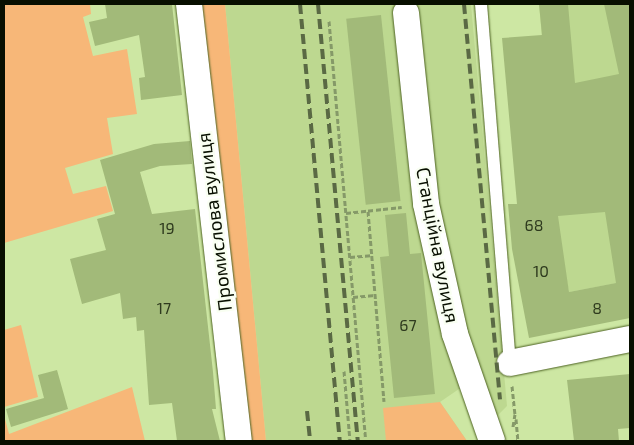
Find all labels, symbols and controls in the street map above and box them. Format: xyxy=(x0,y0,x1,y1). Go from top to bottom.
street label: Промислова вулиця xyxy=(192,132,236,312)
street label: Станційна вулиця xyxy=(412,165,464,325)
house number: 68 xyxy=(525,215,543,235)
house number: 19 xyxy=(159,218,175,238)
house number: 10 xyxy=(533,261,549,281)
house number: 17 xyxy=(157,298,171,318)
house number: 8 xyxy=(592,298,602,318)
house number: 67 xyxy=(399,315,417,335)

